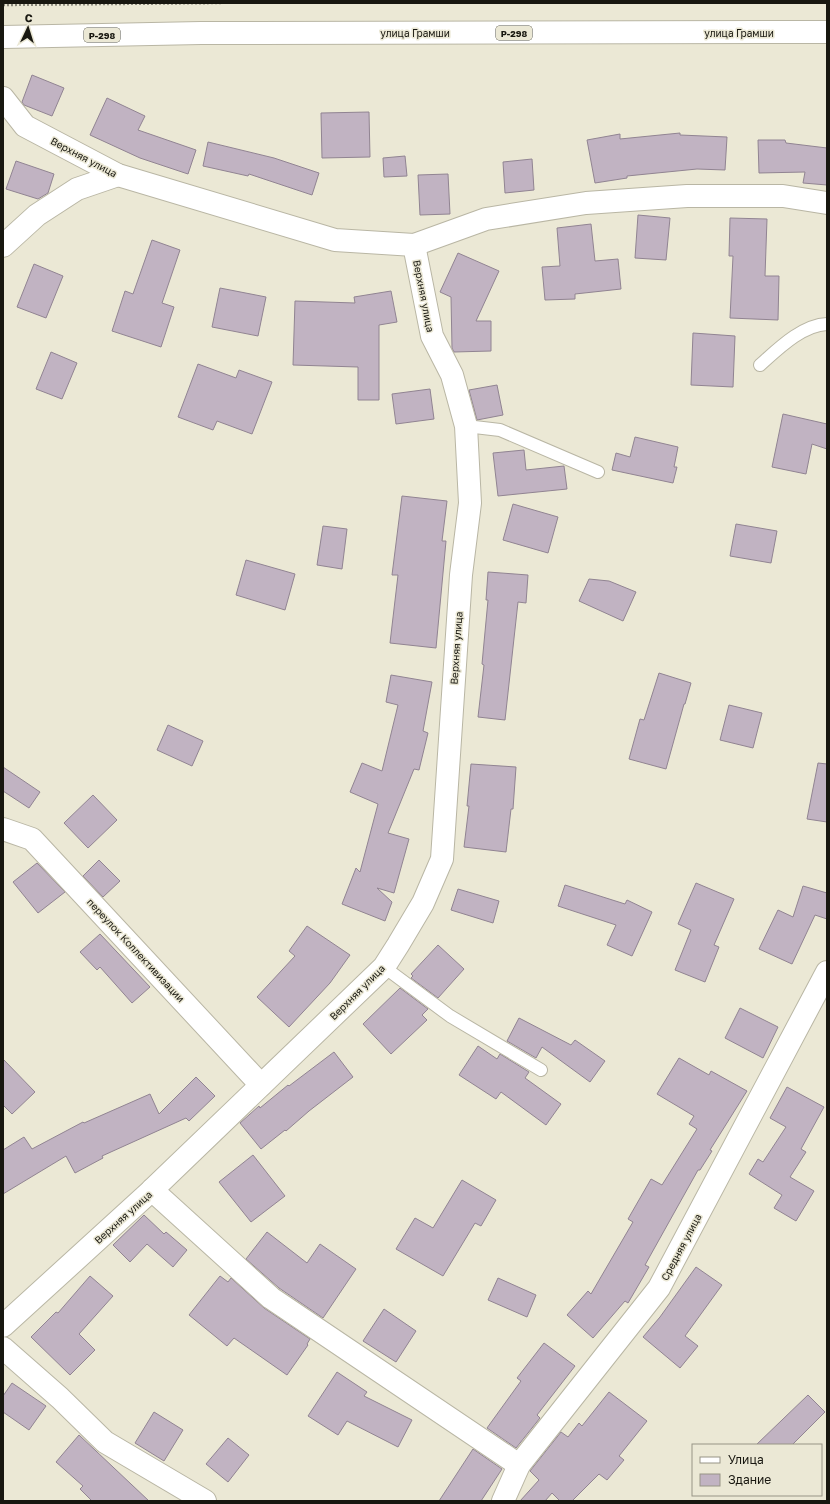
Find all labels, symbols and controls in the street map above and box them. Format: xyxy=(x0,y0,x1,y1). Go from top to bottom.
north arrow xyxy=(8,8,48,48)
text: С xyxy=(24,11,33,24)
road number: Р-298 xyxy=(496,26,532,40)
street label: улица Грамши xyxy=(380,27,450,39)
street label: улица Грамши xyxy=(704,27,774,39)
road number: Р-298 xyxy=(84,28,120,42)
street label: Верхняя улица xyxy=(49,135,119,179)
street label: Верхняя улица xyxy=(411,259,437,333)
street label: Верхняя улица xyxy=(447,611,465,685)
street label: переулок Коллективизации xyxy=(85,896,187,1004)
street label: Верхняя улица xyxy=(327,962,387,1022)
street label: Верхняя улица xyxy=(92,1188,154,1246)
street label: Средняя улица xyxy=(658,1212,704,1282)
legend xyxy=(692,1444,822,1496)
text: Улица xyxy=(728,1452,764,1467)
text: Здание xyxy=(728,1472,771,1487)

